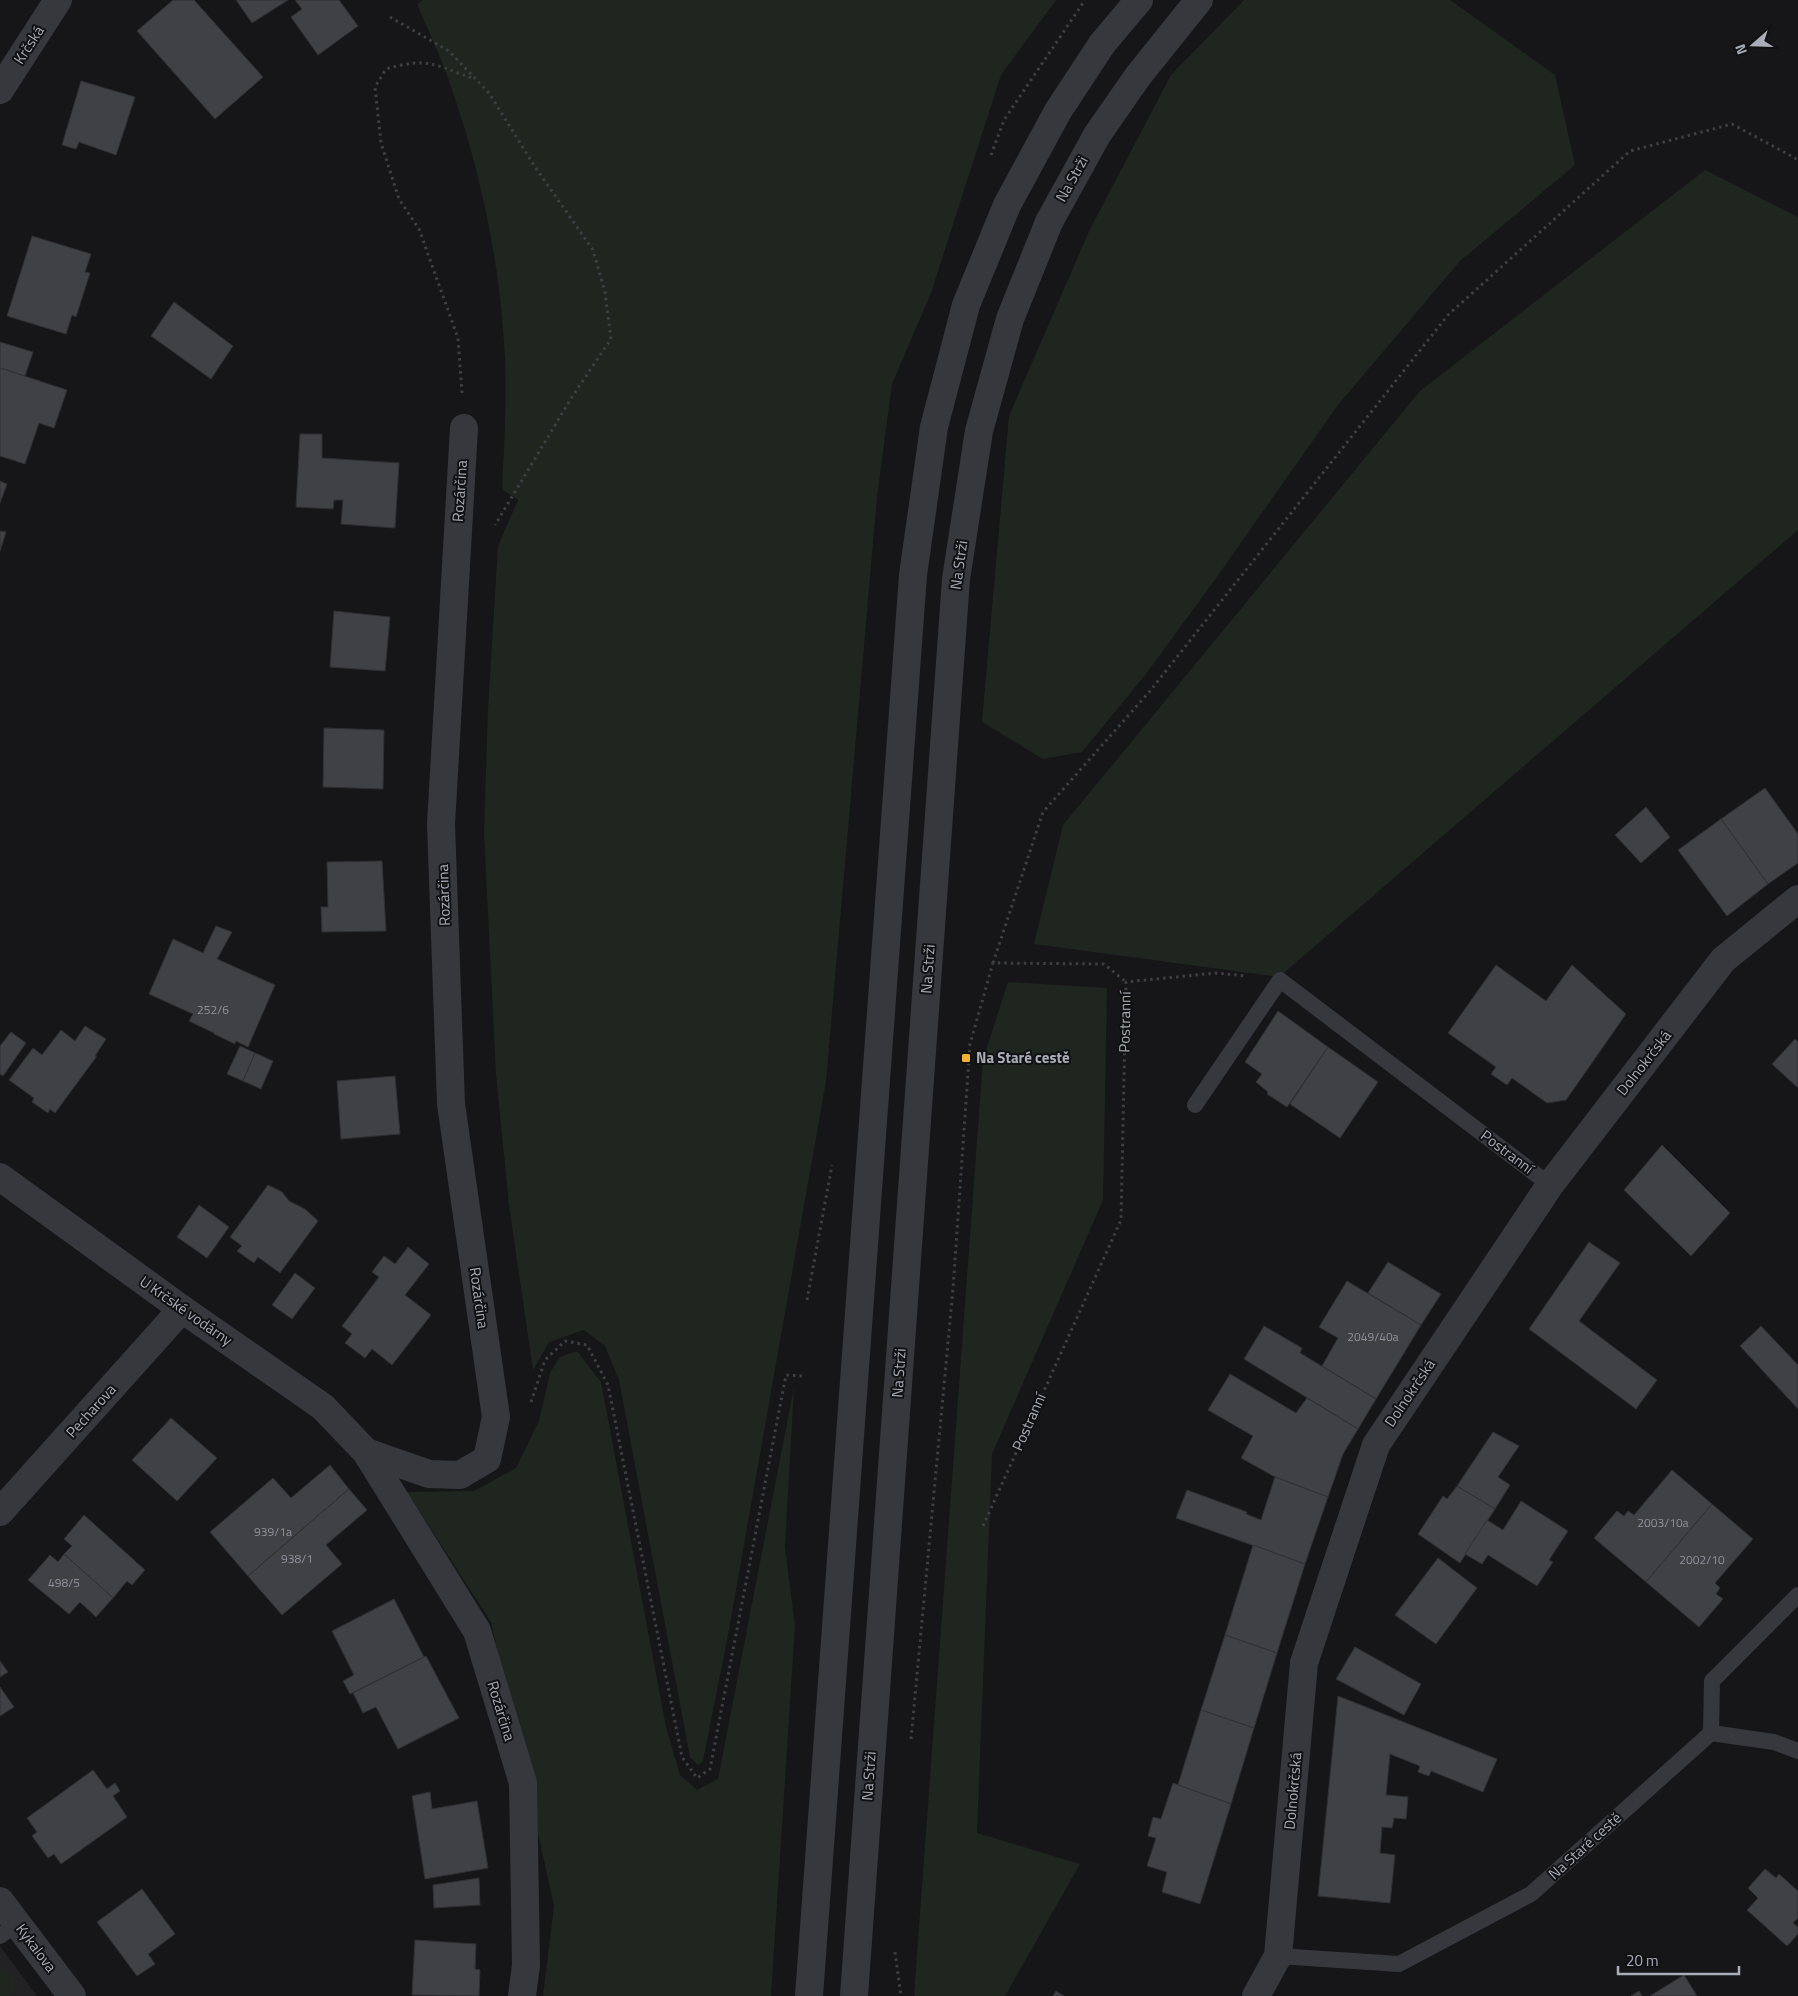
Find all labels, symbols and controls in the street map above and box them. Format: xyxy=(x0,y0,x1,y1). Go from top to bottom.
north arrow xyxy=(1728,20,1778,70)
street label: Krčská xyxy=(8,21,50,68)
text: N xyxy=(1729,41,1752,58)
street label: Na Strži xyxy=(1050,152,1094,206)
street label: Rozárčina xyxy=(446,459,473,523)
street label: Na Strži xyxy=(944,539,973,591)
street label: Rozárčina xyxy=(431,863,456,926)
street label: Na Strži xyxy=(914,943,941,994)
street label: Postranní xyxy=(1112,990,1137,1053)
house number: 252/6 xyxy=(197,1000,229,1019)
street label: Dolnokrčská xyxy=(1611,1025,1677,1100)
place label: Na Staré cestě xyxy=(976,1046,1070,1069)
marker: Na Staré cestě xyxy=(960,1052,972,1064)
street label: Postranní xyxy=(1476,1124,1540,1180)
street label: Rozárčina xyxy=(464,1266,495,1331)
street label: U Krčské vodárny xyxy=(135,1270,237,1351)
house number: 2049/40a xyxy=(1347,1327,1399,1346)
street label: Na Strži xyxy=(885,1347,912,1398)
street label: Dolnokrčská xyxy=(1378,1354,1441,1431)
street label: Pecharova xyxy=(60,1378,122,1443)
street label: Postranní xyxy=(1006,1388,1052,1454)
house number: 2003/10a xyxy=(1637,1513,1689,1532)
house number: 939/1a xyxy=(254,1522,292,1541)
house number: 938/1 xyxy=(281,1549,313,1568)
house number: 2002/10 xyxy=(1679,1550,1725,1569)
house number: 498/5 xyxy=(48,1573,80,1592)
street label: Rozárčina xyxy=(481,1678,522,1744)
street label: Na Strži xyxy=(855,1750,882,1801)
street label: Dolnokrčská xyxy=(1278,1751,1307,1831)
street label: Na Staré cestě xyxy=(1543,1806,1626,1885)
street label: Kykalova xyxy=(10,1918,63,1977)
scale bar xyxy=(1618,1944,1739,1976)
text: 20 m xyxy=(1626,1949,1659,1972)

